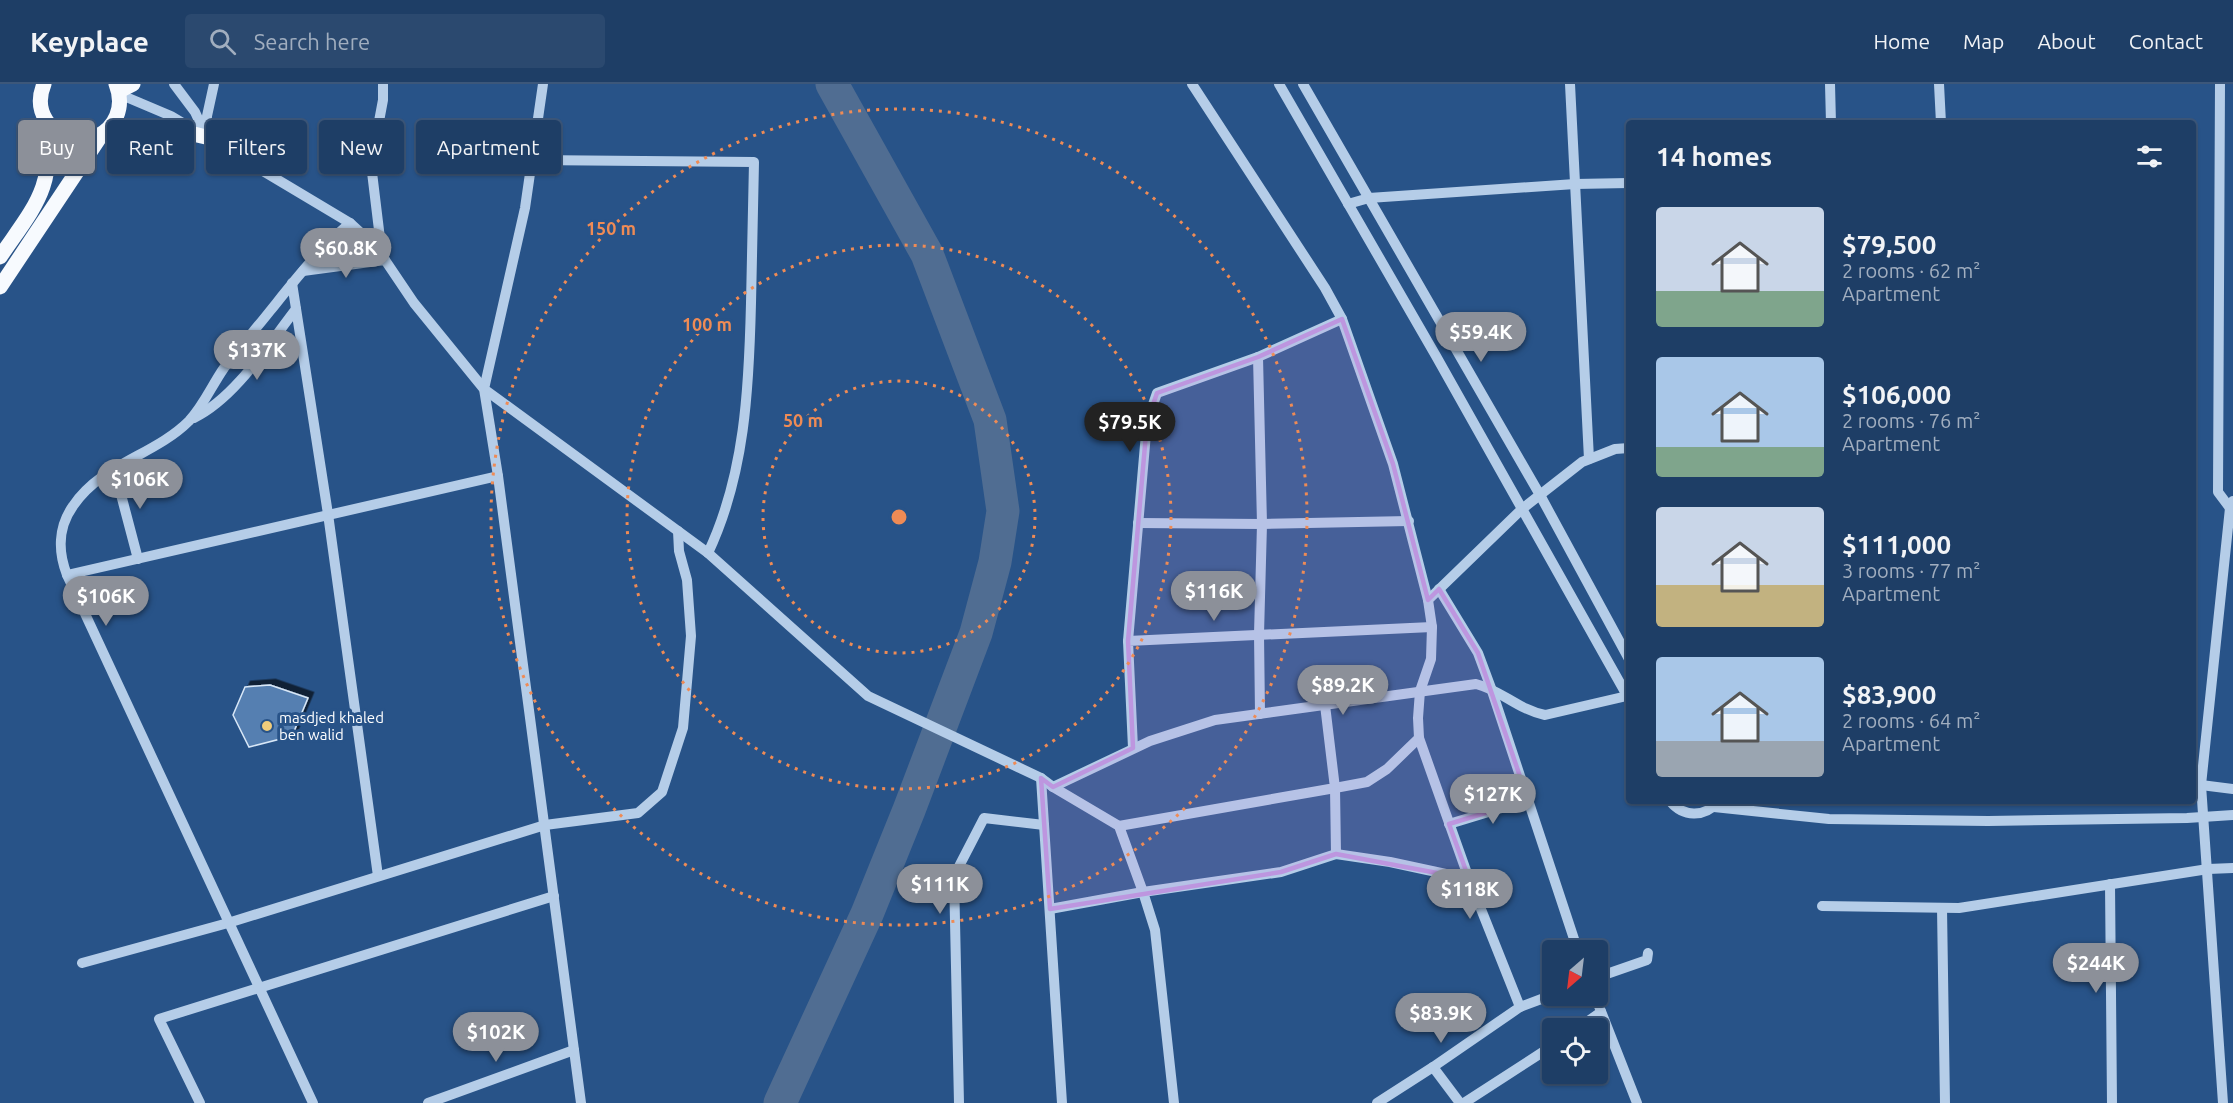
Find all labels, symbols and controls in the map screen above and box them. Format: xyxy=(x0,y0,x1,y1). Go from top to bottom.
search box xyxy=(185,14,605,68)
icon: search xyxy=(206,25,239,58)
text: Keyplace xyxy=(30,26,149,57)
text: Search here xyxy=(254,29,370,54)
text: Home xyxy=(1873,29,1930,53)
text: Map xyxy=(1963,29,2004,53)
text: About xyxy=(2037,29,2096,53)
text: Contact xyxy=(2129,29,2203,53)
chip: Buy xyxy=(18,120,95,174)
chip: Rent xyxy=(107,120,194,174)
chip: Filters xyxy=(206,120,307,174)
chip: New xyxy=(319,120,404,174)
chip: Apartment xyxy=(416,120,561,174)
icon: filters xyxy=(2133,140,2166,173)
text: 14 homes xyxy=(1656,142,1772,171)
text: 150 m xyxy=(586,218,636,238)
pin: $60.8K xyxy=(297,228,395,279)
text: $79,500 xyxy=(1842,230,1936,259)
icon: home xyxy=(1704,231,1776,303)
text: $60.8K xyxy=(314,236,378,259)
text: 2 rooms · 62 m² xyxy=(1842,259,1980,282)
text: Apartment xyxy=(1842,282,1940,305)
pin: $59.4K xyxy=(1432,312,1530,363)
text: 100 m xyxy=(682,314,732,334)
text: $59.4K xyxy=(1449,320,1513,343)
pin: $137K xyxy=(215,330,299,381)
text: $137K xyxy=(228,338,286,361)
text: $106,000 xyxy=(1842,380,1951,409)
icon: home xyxy=(1704,381,1776,453)
pin: $79.5K xyxy=(1081,402,1179,453)
text: 2 rooms · 76 m² xyxy=(1842,409,1980,432)
text: 50 m xyxy=(783,410,823,430)
text: $79.5K xyxy=(1098,410,1162,433)
text: Apartment xyxy=(1842,432,1940,455)
pin: $106K xyxy=(98,459,182,510)
text: $106K xyxy=(111,467,169,490)
centre of rings xyxy=(889,507,909,527)
text: $111,000 xyxy=(1842,530,1951,559)
icon: home xyxy=(1704,531,1776,603)
text: 3 rooms · 77 m² xyxy=(1842,559,1980,582)
pin: $116K xyxy=(1172,571,1256,622)
pin: $106K xyxy=(64,576,148,627)
text: $116K xyxy=(1185,579,1243,602)
text: Apartment xyxy=(1842,582,1940,605)
text: $106K xyxy=(77,584,135,607)
pin: $89.2K xyxy=(1294,665,1392,716)
text: $89.2K xyxy=(1311,673,1375,696)
text: $83,900 xyxy=(1842,680,1936,709)
icon: home xyxy=(1704,681,1776,753)
place label: masdjed khaled ben walid xyxy=(279,709,384,743)
text: 2 rooms · 64 m² xyxy=(1842,709,1980,732)
marker: masdjed khaled ben walid xyxy=(260,719,274,733)
text: Apartment xyxy=(1842,732,1940,755)
pin: $127K xyxy=(1451,774,1535,825)
text: $127K xyxy=(1464,782,1522,805)
pin: $111K xyxy=(898,864,982,915)
pin: $118K xyxy=(1428,869,1512,920)
text: $111K xyxy=(911,872,969,895)
text: $118K xyxy=(1441,877,1499,900)
north arrow xyxy=(1542,940,1608,1006)
map controls xyxy=(1542,940,1608,1084)
pin: $244K xyxy=(2054,943,2138,994)
text: $244K xyxy=(2067,951,2125,974)
pin: $83.9K xyxy=(1392,993,1490,1044)
text: $83.9K xyxy=(1409,1001,1473,1024)
pin: $102K xyxy=(454,1012,538,1063)
button: locate xyxy=(1542,1018,1608,1084)
text: $102K xyxy=(467,1020,525,1043)

